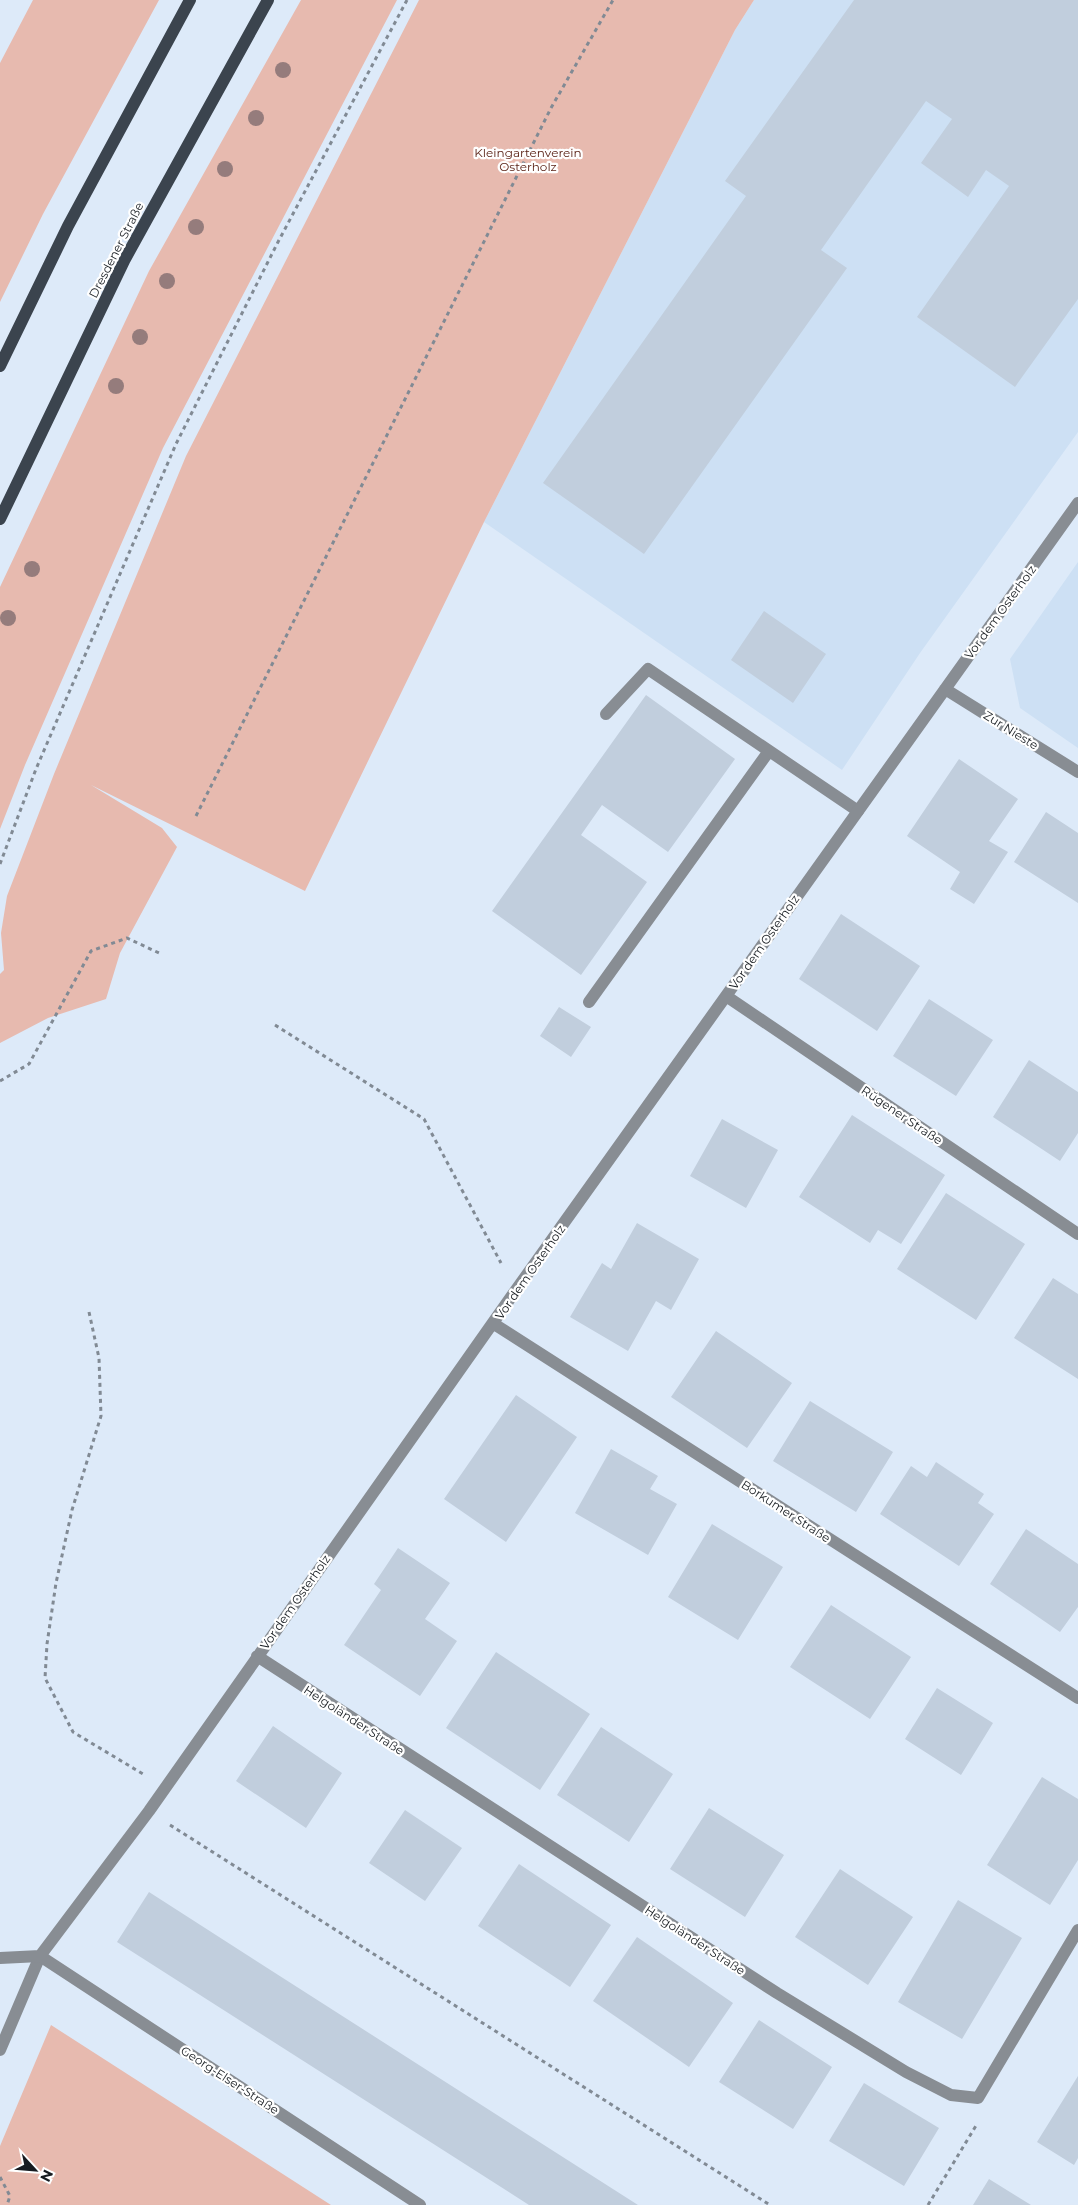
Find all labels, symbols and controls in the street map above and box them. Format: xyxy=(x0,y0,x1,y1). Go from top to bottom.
park label: Kleingartenverein Osterholz xyxy=(474,145,582,174)
street label: Dresdener Straße xyxy=(85,200,147,300)
street label: Vor dem Osterholz xyxy=(961,562,1039,662)
street label: Zur Nieste xyxy=(981,707,1041,753)
street label: Vor dem Osterholz xyxy=(726,892,802,992)
street label: Rügener Straße xyxy=(859,1082,945,1148)
street label: Vor dem Osterholz xyxy=(492,1222,568,1322)
street label: Borkumer Straße xyxy=(739,1477,833,1545)
street label: Vor dem Osterholz xyxy=(257,1552,333,1652)
street label: Helgoländer Straße xyxy=(301,1682,407,1758)
street label: Helgoländer Straße xyxy=(642,1902,748,1978)
street label: Georg-Elser-Straße xyxy=(178,2043,282,2117)
north arrow xyxy=(10,2145,60,2195)
text: N xyxy=(36,2167,57,2185)

